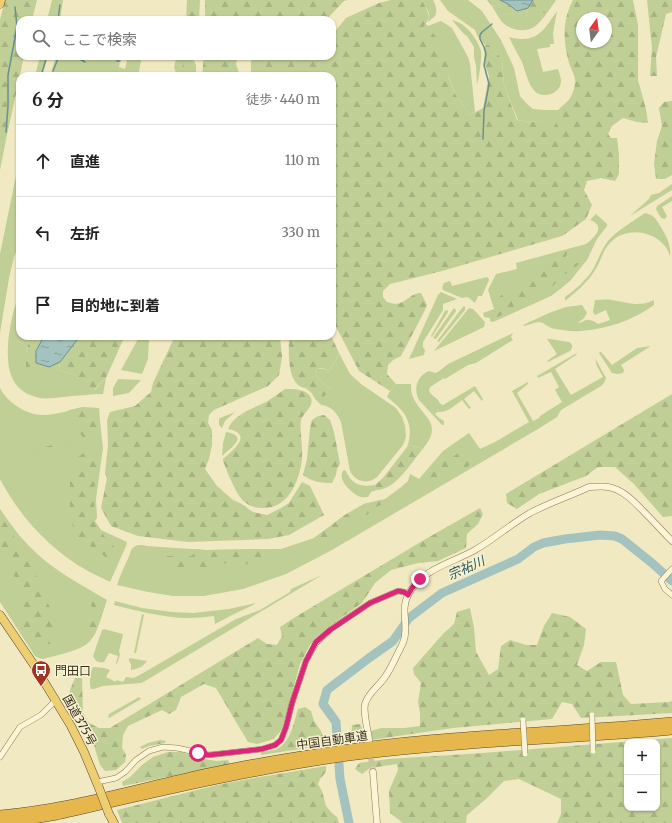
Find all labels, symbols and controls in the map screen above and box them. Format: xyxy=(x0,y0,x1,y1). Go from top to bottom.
north arrow xyxy=(576,12,612,48)
search box xyxy=(16,16,336,60)
icon: search xyxy=(30,27,52,49)
text: ここで検索 xyxy=(62,30,137,49)
text: 6 分 xyxy=(32,89,63,111)
text: 徒歩 · 440 m xyxy=(246,91,320,108)
icon: ahead xyxy=(32,150,54,172)
text: 直進 xyxy=(70,152,100,171)
text: 110 m xyxy=(285,152,320,169)
icon: left xyxy=(32,222,54,244)
text: 左折 xyxy=(70,224,100,243)
text: 330 m xyxy=(281,224,320,241)
icon: arrive xyxy=(32,294,54,316)
text: 目的地に到着 xyxy=(70,296,160,315)
water label: 宗祐川 xyxy=(445,551,489,584)
route end xyxy=(411,570,429,588)
bus stop icon: 門田口 xyxy=(30,659,52,687)
place label: 門田口 xyxy=(55,663,91,678)
street label: 国道375号 xyxy=(60,692,100,748)
street label: 中国自動車道 xyxy=(295,728,369,752)
map controls xyxy=(624,739,660,811)
button: + xyxy=(624,739,660,775)
route start xyxy=(189,744,207,762)
button: − xyxy=(624,775,660,811)

